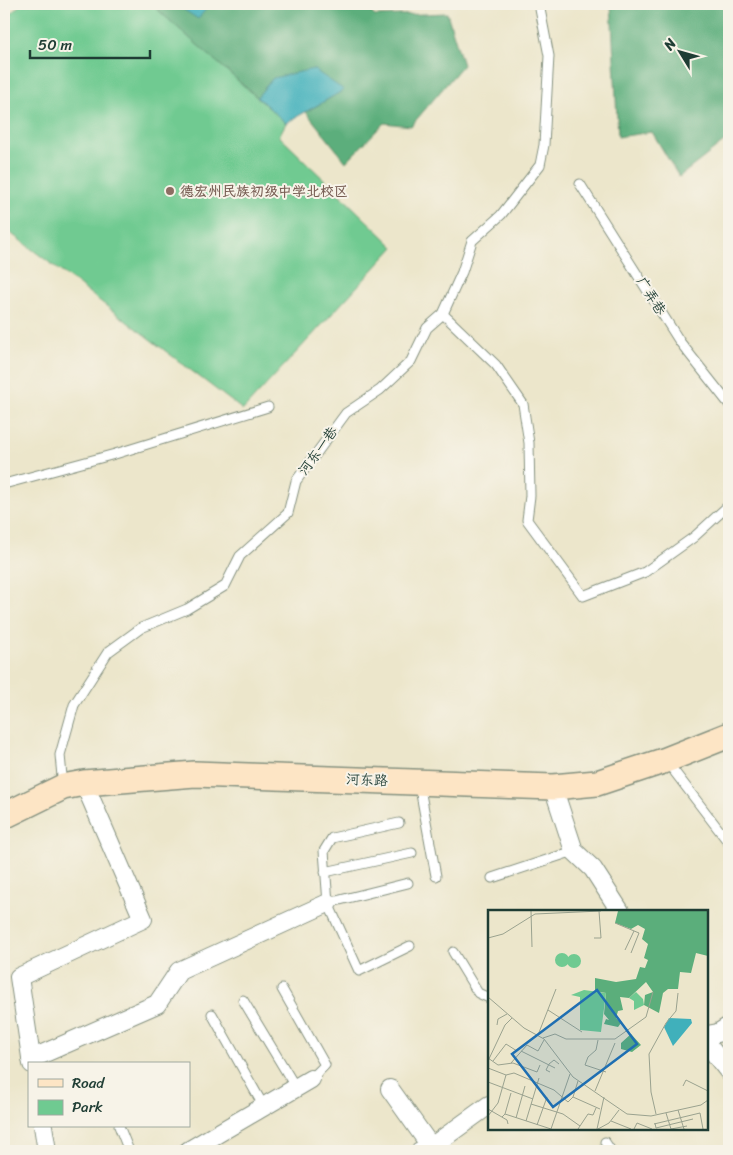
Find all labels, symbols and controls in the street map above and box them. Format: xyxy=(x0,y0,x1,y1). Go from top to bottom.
scale bar xyxy=(30,28,150,60)
north arrow xyxy=(656,28,706,78)
text: 50 m xyxy=(38,32,73,58)
text: N xyxy=(657,33,683,57)
place label: 德宏州民族初级中学北校区 xyxy=(180,179,348,204)
marker: 德宏州民族初级中学北校区 xyxy=(164,185,176,197)
street label: 广弄巷 xyxy=(629,272,673,321)
street label: 河东一巷 xyxy=(291,420,345,481)
street label: 河东路 xyxy=(346,767,388,793)
inset map xyxy=(488,910,708,1130)
legend xyxy=(28,1062,190,1128)
text: Road xyxy=(72,1070,105,1096)
text: Park xyxy=(72,1094,103,1120)

